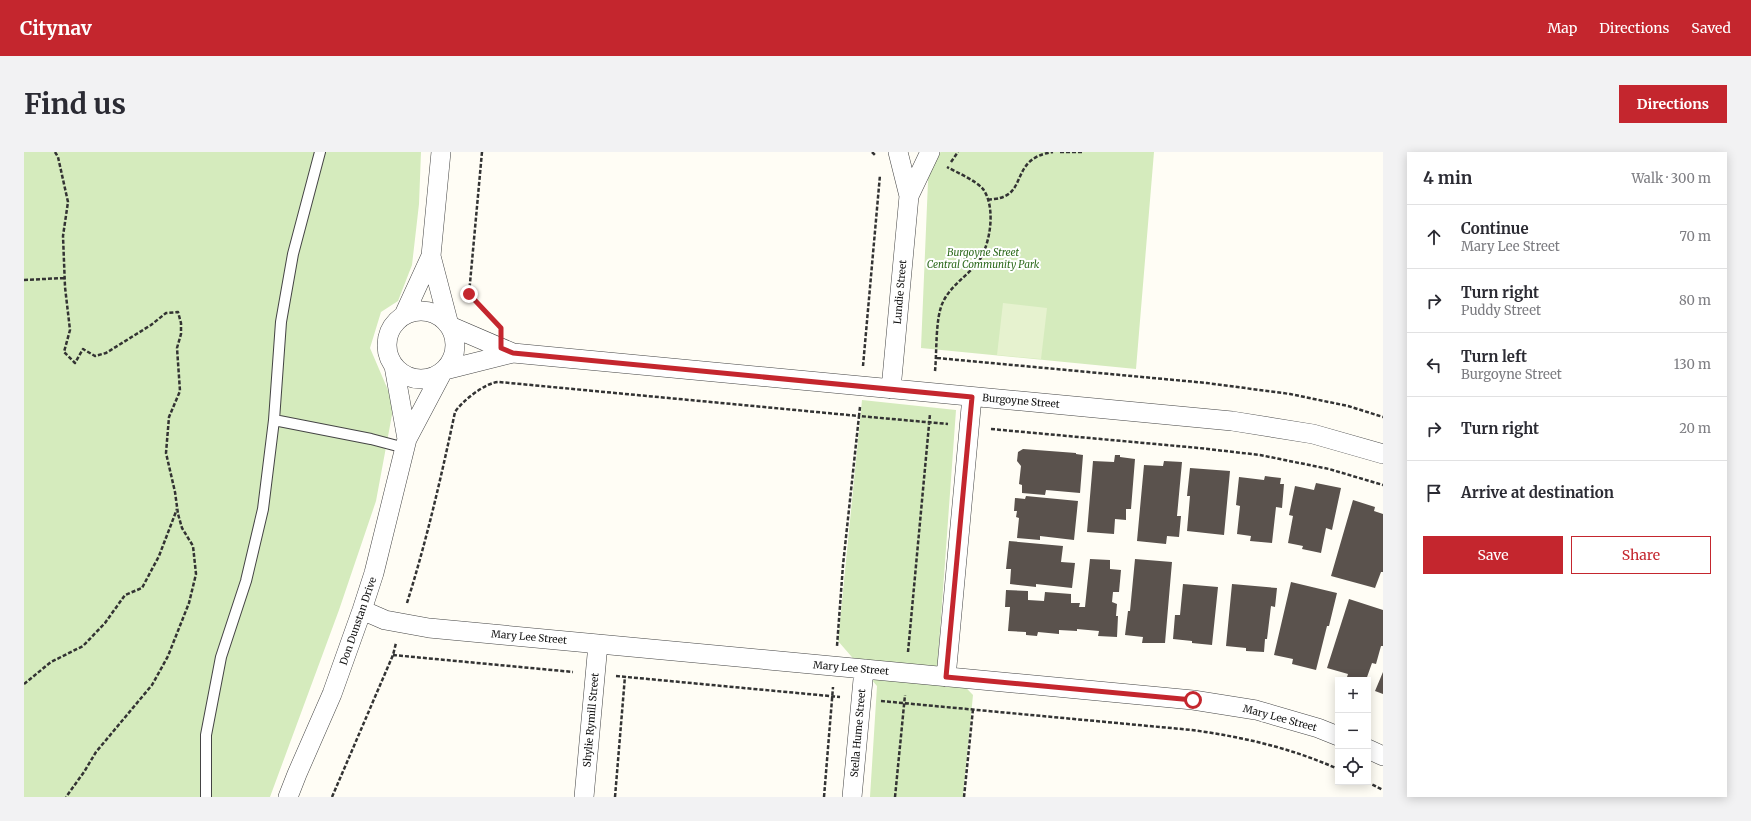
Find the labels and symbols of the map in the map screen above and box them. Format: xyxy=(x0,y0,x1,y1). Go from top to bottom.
park label: Burgoyne Street Central Community Park xyxy=(927,246,1040,271)
street label: Lundie Street xyxy=(891,259,909,325)
route end xyxy=(460,285,478,303)
street label: Burgoyne Street xyxy=(982,391,1060,411)
street label: Don Dunstan Drive xyxy=(337,575,379,667)
street label: Mary Lee Street xyxy=(491,627,568,647)
street label: Mary Lee Street xyxy=(813,658,890,678)
street label: Shylie Rymill Street xyxy=(580,672,602,768)
street label: Stella Hume Street xyxy=(848,688,868,778)
route start xyxy=(1184,691,1202,709)
street label: Mary Lee Street xyxy=(1242,702,1318,734)

